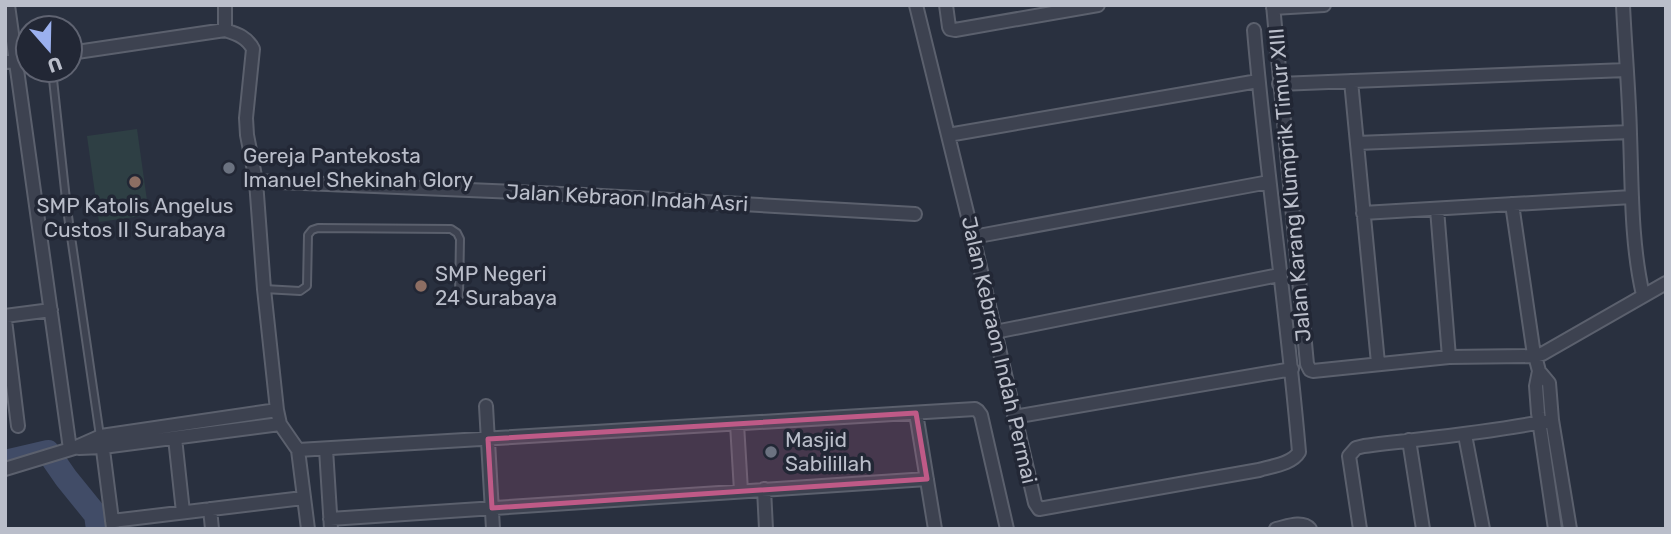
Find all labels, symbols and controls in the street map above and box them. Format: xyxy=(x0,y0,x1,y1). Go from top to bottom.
north arrow xyxy=(14,14,84,84)
street label: Jalan Karang Klumprik Timur XIII xyxy=(1263,27,1316,343)
text: U xyxy=(44,51,65,78)
place label: Gereja Pantekosta Imanuel Shekinah Glory xyxy=(243,143,474,192)
marker: Gereja Pantekosta Imanuel Shekinah Glory xyxy=(221,160,237,176)
marker: SMP Katolis Angelus Custos II Surabaya xyxy=(127,174,143,190)
street label: Jalan Kebraon Indah Asri xyxy=(505,179,749,216)
place label: SMP Katolis Angelus Custos II Surabaya xyxy=(36,193,234,242)
street label: Jalan Kebraon Indah Permai xyxy=(957,214,1042,486)
place label: SMP Negeri 24 Surabaya xyxy=(435,261,557,310)
marker: SMP Negeri 24 Surabaya xyxy=(413,278,429,294)
place label: Masjid Sabilillah xyxy=(785,427,872,476)
marker: Masjid Sabilillah xyxy=(763,444,779,460)

